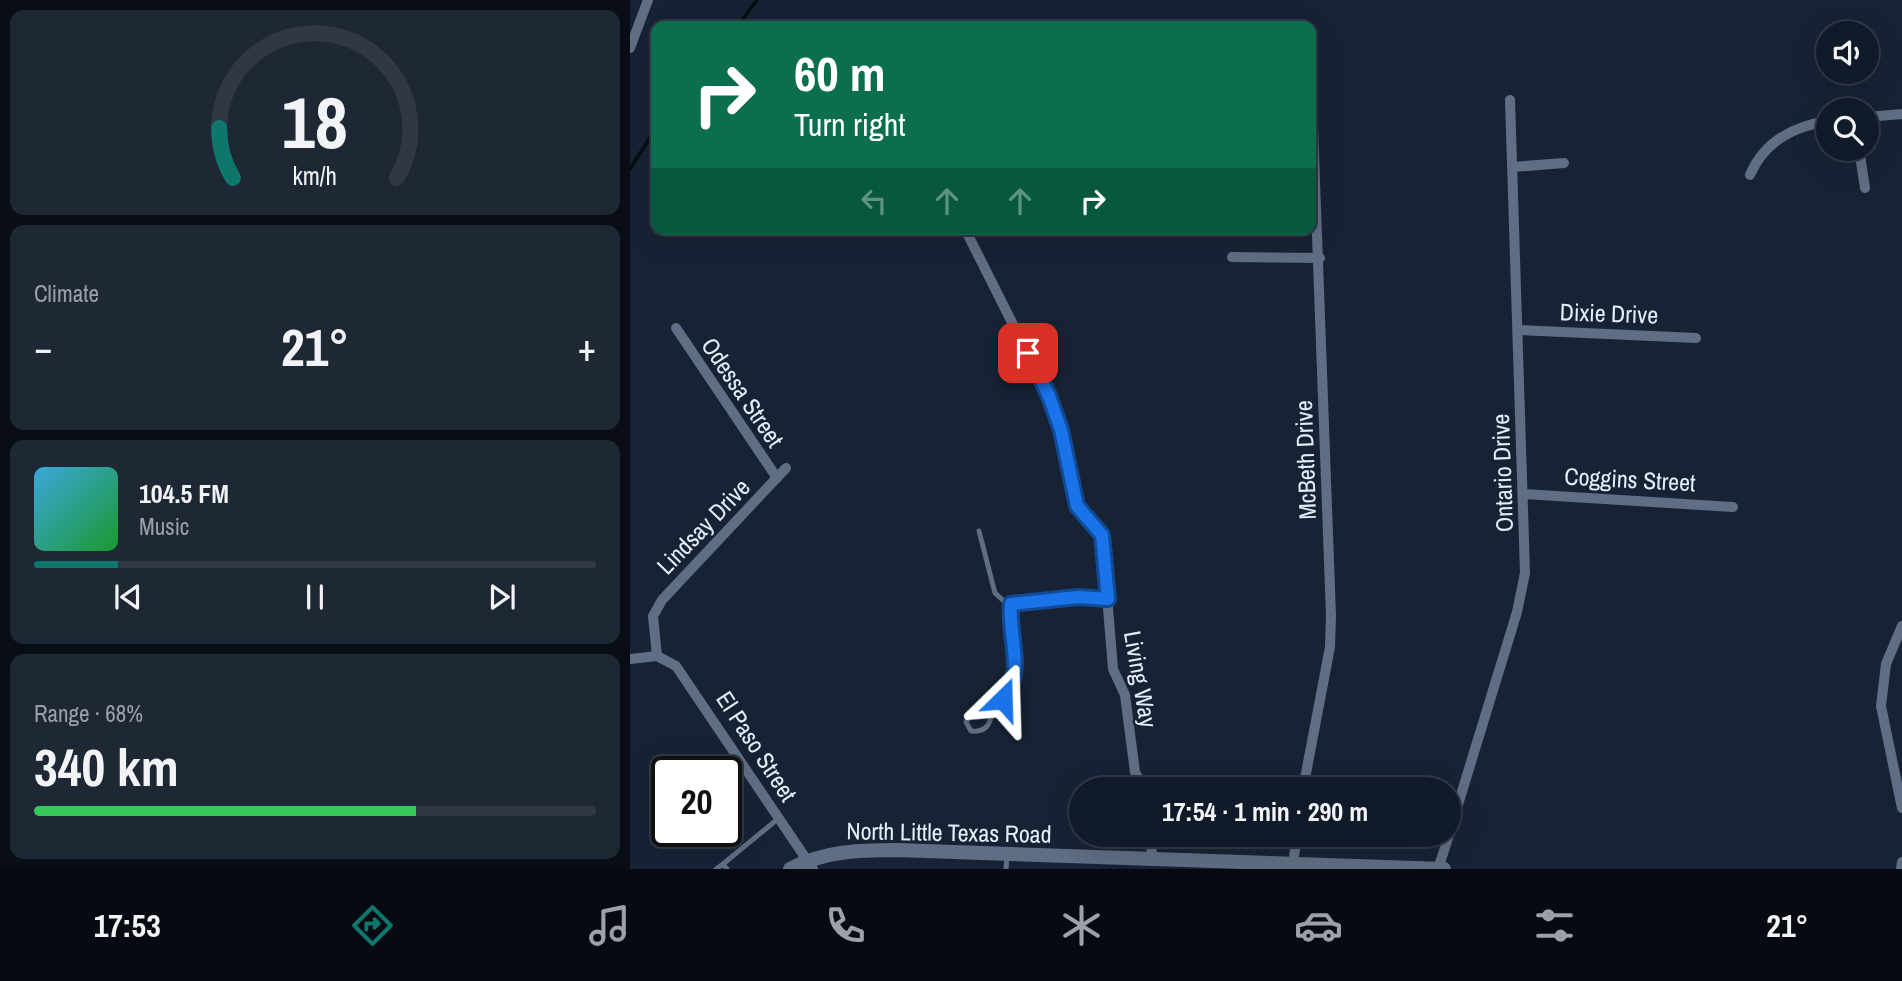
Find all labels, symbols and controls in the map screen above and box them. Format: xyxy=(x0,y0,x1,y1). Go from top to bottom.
map controls xyxy=(1816,21,1879,161)
button: sound xyxy=(1816,21,1879,84)
text: 60 m xyxy=(794,40,886,106)
icon: right xyxy=(679,49,770,140)
text: 18 xyxy=(282,74,348,172)
button: search xyxy=(1816,98,1879,161)
text: Turn right xyxy=(794,103,906,146)
text: km/h xyxy=(293,159,337,193)
icon: left xyxy=(855,182,893,220)
icon: ahead xyxy=(928,182,966,220)
icon: ahead xyxy=(1001,182,1039,220)
icon: right xyxy=(1074,182,1112,220)
text: Climate xyxy=(34,278,99,309)
street label: Dixie Drive xyxy=(1559,295,1659,331)
text: 21° xyxy=(281,312,349,382)
text: − xyxy=(34,322,52,373)
text: + xyxy=(578,322,596,373)
pin xyxy=(998,323,1058,383)
street label: Odessa Street xyxy=(695,331,792,454)
icon: arrive xyxy=(1009,334,1047,372)
street label: McBeth Drive xyxy=(1287,400,1323,520)
street label: Ontario Drive xyxy=(1484,413,1520,533)
street label: Coggins Street xyxy=(1564,460,1697,498)
street label: Lindsay Drive xyxy=(649,471,757,581)
text: 104.5 FM xyxy=(139,476,229,511)
text: Music xyxy=(139,511,189,542)
icon: previous xyxy=(109,578,147,616)
icon: pause xyxy=(296,578,334,616)
icon: next xyxy=(483,578,521,616)
street label: Living Way xyxy=(1117,628,1165,730)
position arrow xyxy=(966,662,1040,736)
street label: El Paso Street xyxy=(709,685,805,808)
text: Range · 68% xyxy=(34,698,143,729)
text: 340 km xyxy=(34,732,179,802)
speed limit sign: 20 xyxy=(651,756,742,847)
text: 17:54 · 1 min · 290 m xyxy=(1162,794,1368,829)
street label: North Little Texas Road xyxy=(846,814,1052,850)
icon: directions xyxy=(348,901,397,950)
icon: music xyxy=(585,901,634,950)
icon: phone xyxy=(821,901,870,950)
icon: climate xyxy=(1057,901,1106,950)
icon: car xyxy=(1294,901,1343,950)
icon: filters xyxy=(1530,901,1579,950)
text: 17:53 xyxy=(94,904,161,947)
text: 21° xyxy=(1766,904,1808,947)

